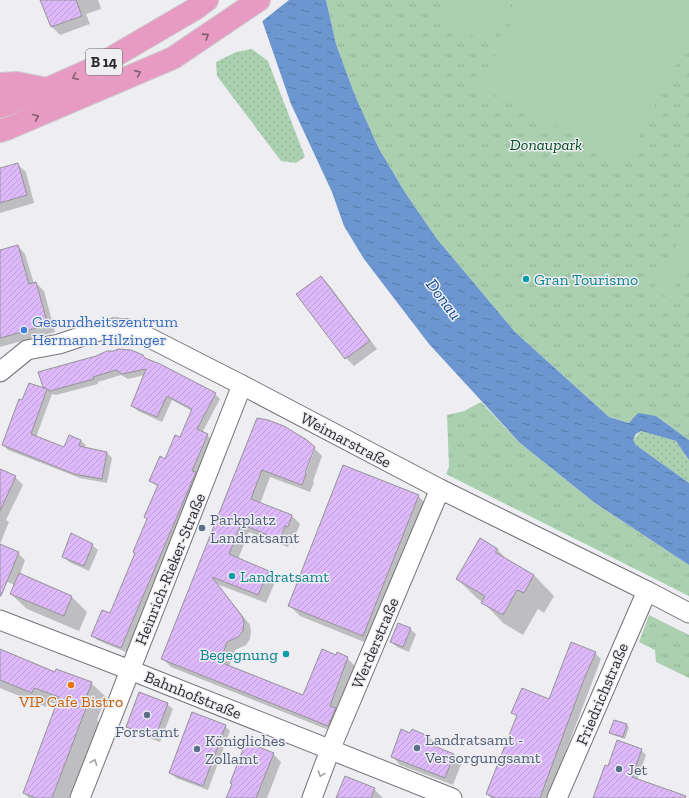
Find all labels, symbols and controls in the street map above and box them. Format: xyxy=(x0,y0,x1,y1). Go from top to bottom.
one-way arrow xyxy=(202,34,209,41)
road number: B 14 xyxy=(86,49,122,75)
one-way arrow xyxy=(133,70,141,78)
one-way arrow xyxy=(72,72,80,80)
one-way arrow xyxy=(32,114,40,122)
park label: Donaupark xyxy=(510,135,582,154)
place label: Gran Tourismo xyxy=(534,270,638,289)
marker: Gran Tourismo xyxy=(521,274,531,284)
water label: Donau xyxy=(422,275,466,324)
place label: Gesundheitszentrum Hermann Hilzinger xyxy=(32,312,178,349)
marker: Gesundheitszentrum Hermann Hilzinger xyxy=(19,325,29,335)
street label: Weimarstraße xyxy=(297,408,395,472)
street label: Heinrich-Rieker-Straße xyxy=(131,490,209,648)
place label: Parkplatz Landratsamt xyxy=(210,510,299,547)
marker: Parkplatz Landratsamt xyxy=(197,523,207,533)
place label: Landratsamt xyxy=(240,567,329,586)
marker: Landratsamt xyxy=(227,571,237,581)
street label: Werderstraße xyxy=(347,595,403,691)
street label: Friedrichstraße xyxy=(572,640,632,748)
place label: Begegnung xyxy=(200,645,278,664)
marker: Begegnung xyxy=(281,649,291,659)
street label: Bahnhofstraße xyxy=(142,667,244,723)
marker: VIP Cafe Bistro xyxy=(66,680,76,690)
place label: VIP Cafe Bistro xyxy=(18,692,123,711)
marker: Forstamt xyxy=(142,710,152,720)
place label: Forstamt xyxy=(115,722,179,741)
place label: Landratsamt - Versorgungsamt xyxy=(424,730,541,767)
place label: Königliches Zollamt xyxy=(205,731,285,768)
marker: Landratsamt - Versorgungsamt xyxy=(412,743,422,753)
marker: Königliches Zollamt xyxy=(192,744,202,754)
one-way arrow xyxy=(89,758,97,766)
place label: Jet xyxy=(627,760,647,779)
marker: Jet xyxy=(614,764,624,774)
one-way arrow xyxy=(317,770,326,777)

